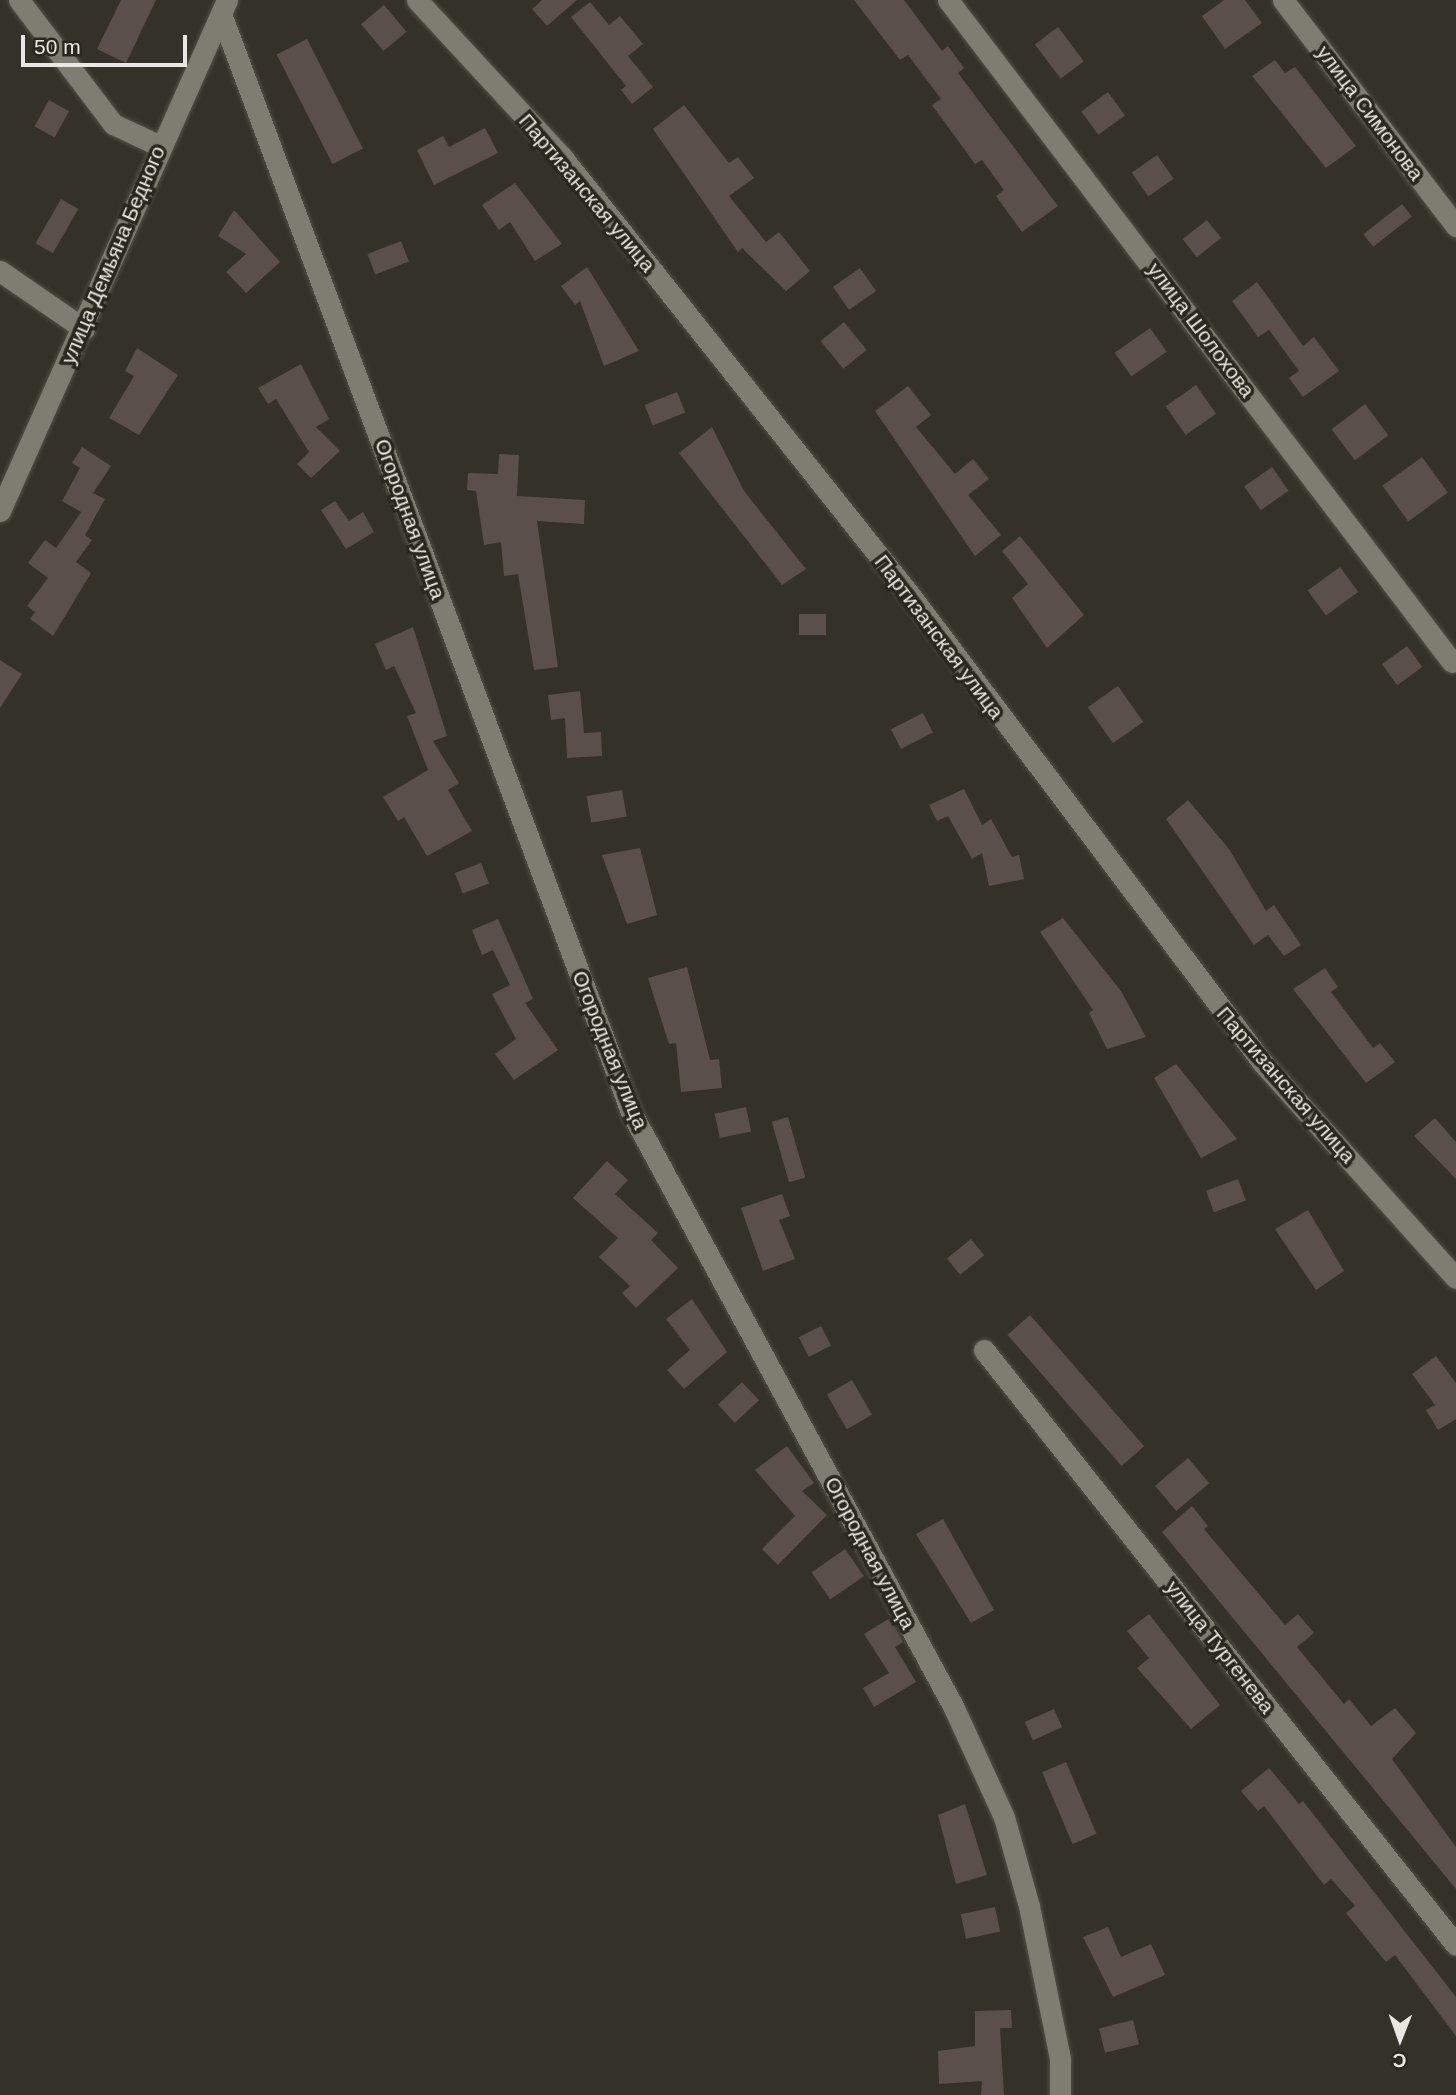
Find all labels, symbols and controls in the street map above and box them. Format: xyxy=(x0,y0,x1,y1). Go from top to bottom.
scale bar xyxy=(24,21,191,65)
text: 50 m xyxy=(34,35,81,58)
street label: улица Симонова xyxy=(1311,41,1429,185)
street label: Партизанская улица xyxy=(513,109,661,277)
street label: улица Демьяна Бедного xyxy=(56,142,170,368)
street label: улица Шолохова xyxy=(1142,258,1260,402)
street label: Огородная улица xyxy=(369,435,451,603)
street label: Партизанская улица xyxy=(869,550,1009,724)
street label: Огородная улица xyxy=(567,967,653,1133)
street label: Партизанская улица xyxy=(1211,1002,1361,1168)
street label: Огородная улица xyxy=(819,1473,921,1633)
street label: улица Тургенева xyxy=(1160,1575,1280,1719)
north arrow xyxy=(1365,2004,1435,2074)
text: С xyxy=(1393,2050,1407,2071)

